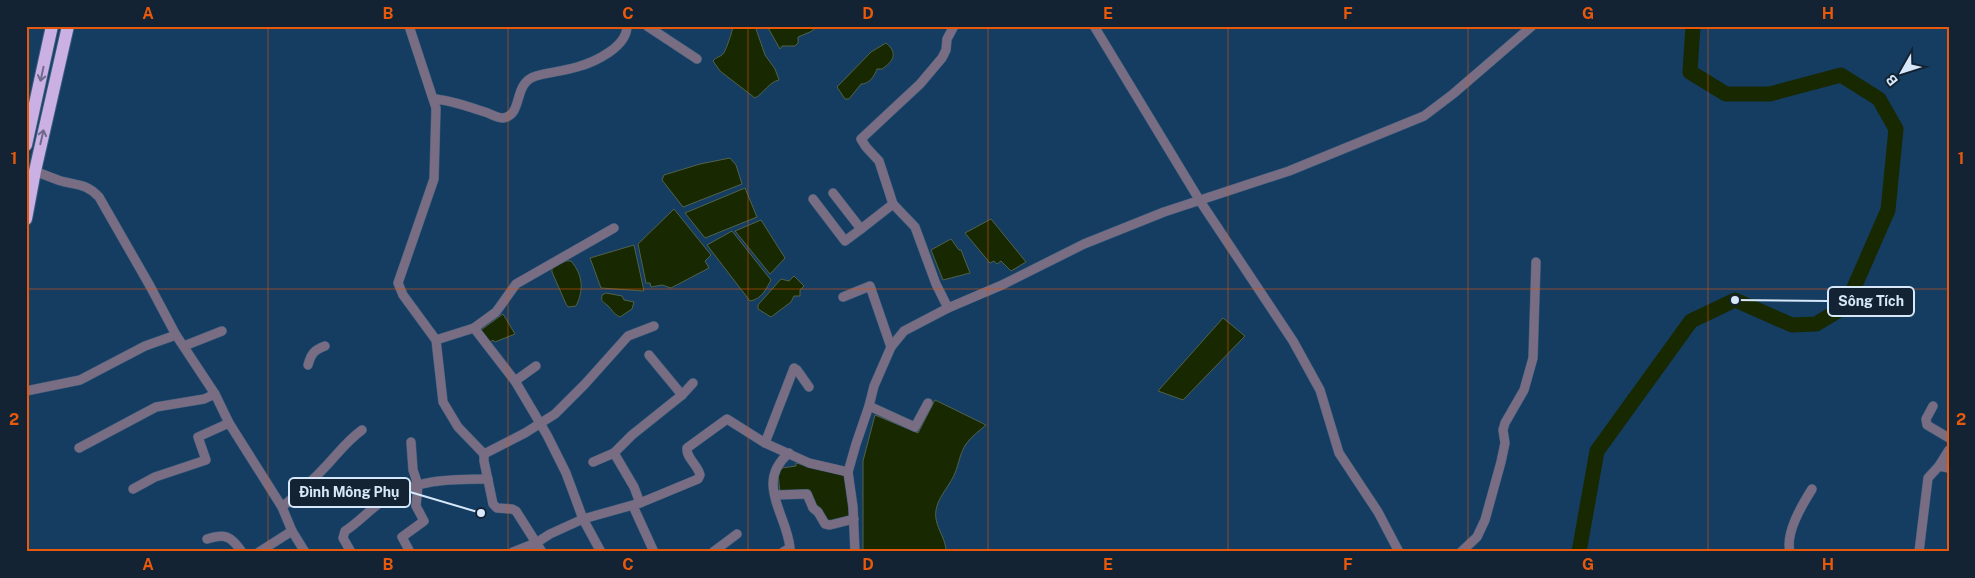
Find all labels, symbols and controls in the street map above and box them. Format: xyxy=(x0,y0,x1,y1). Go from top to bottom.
text: A xyxy=(142,4,154,23)
text: B xyxy=(383,4,394,23)
text: C xyxy=(622,4,634,23)
text: D xyxy=(862,4,874,23)
text: E xyxy=(1103,4,1113,23)
text: F xyxy=(1343,4,1353,23)
text: G xyxy=(1582,4,1594,23)
text: H xyxy=(1822,4,1834,23)
north arrow xyxy=(1878,48,1928,98)
one-way arrow xyxy=(37,65,46,81)
text: B xyxy=(1883,71,1901,89)
one-way arrow xyxy=(38,129,48,145)
text: 1 xyxy=(11,149,17,168)
text: 1 xyxy=(1958,149,1964,168)
callout: Sông Tích xyxy=(1828,287,1914,316)
text: Sông Tích xyxy=(1838,293,1904,309)
text: 2 xyxy=(9,410,19,429)
text: 2 xyxy=(1956,410,1966,429)
callout: Đình Mông Phụ xyxy=(289,478,410,507)
text: Đình Mông Phụ xyxy=(299,484,399,500)
text: A xyxy=(142,555,154,574)
text: B xyxy=(383,555,394,574)
text: C xyxy=(622,555,634,574)
text: D xyxy=(862,555,874,574)
text: E xyxy=(1103,555,1113,574)
text: F xyxy=(1343,555,1353,574)
text: G xyxy=(1582,555,1594,574)
text: H xyxy=(1822,555,1834,574)

